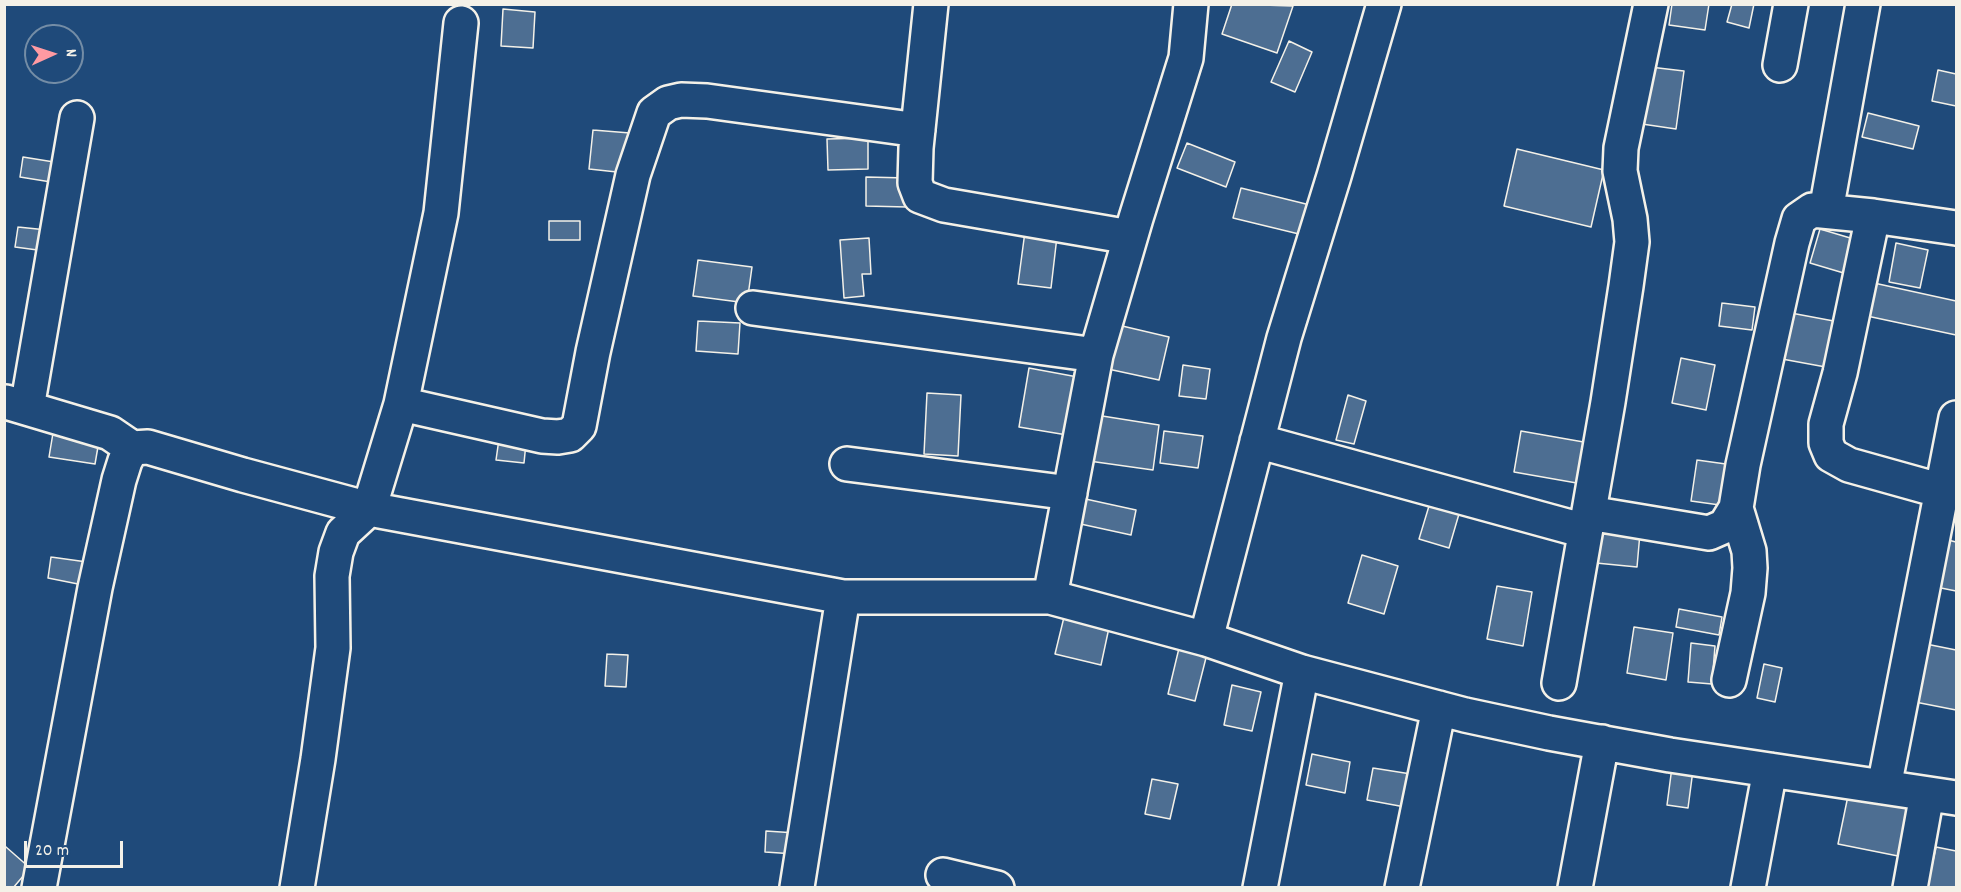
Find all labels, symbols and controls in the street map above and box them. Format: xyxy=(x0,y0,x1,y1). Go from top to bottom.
north arrow xyxy=(24,24,84,84)
text: N xyxy=(59,49,82,58)
scale bar xyxy=(27,829,126,867)
text: 20 m xyxy=(35,839,69,864)

